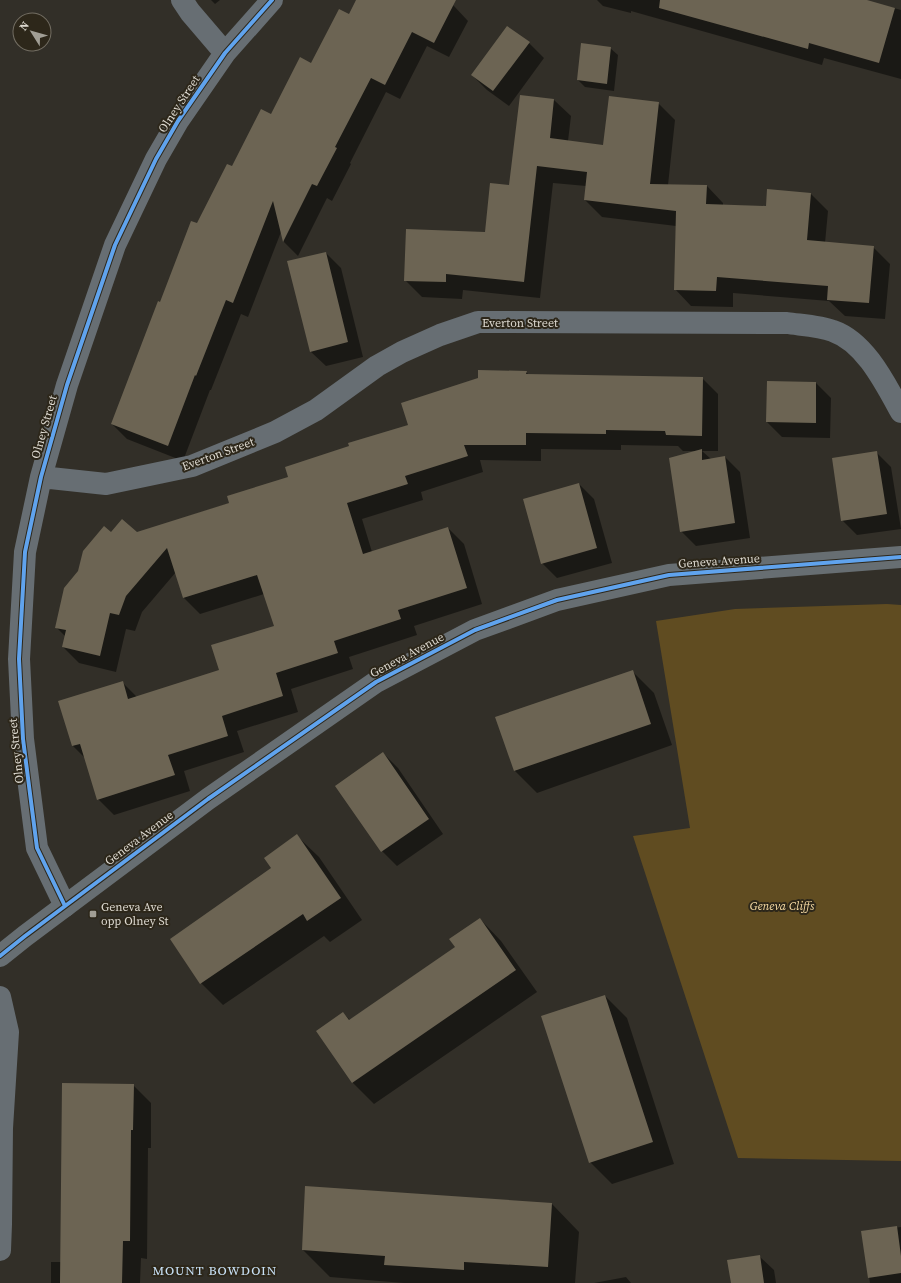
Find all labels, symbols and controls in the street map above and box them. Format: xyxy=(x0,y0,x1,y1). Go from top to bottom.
north arrow xyxy=(12,12,52,52)
text: N xyxy=(16,19,33,34)
street label: Olney Street xyxy=(155,72,204,136)
street label: Everton Street xyxy=(482,315,558,331)
street label: Olney Street xyxy=(27,393,61,461)
street label: Everton Street xyxy=(180,433,256,474)
street label: Geneva Avenue xyxy=(678,550,760,572)
street label: Geneva Avenue xyxy=(367,629,447,681)
street label: Olney Street xyxy=(5,718,27,784)
street label: Geneva Avenue xyxy=(102,807,176,869)
park label: Geneva Cliffs xyxy=(750,898,815,914)
place label: Geneva Ave opp Olney St xyxy=(101,899,168,929)
marker: Geneva Ave opp Olney St xyxy=(88,909,98,919)
district label: MOUNT BOWDOIN xyxy=(153,1262,277,1279)

